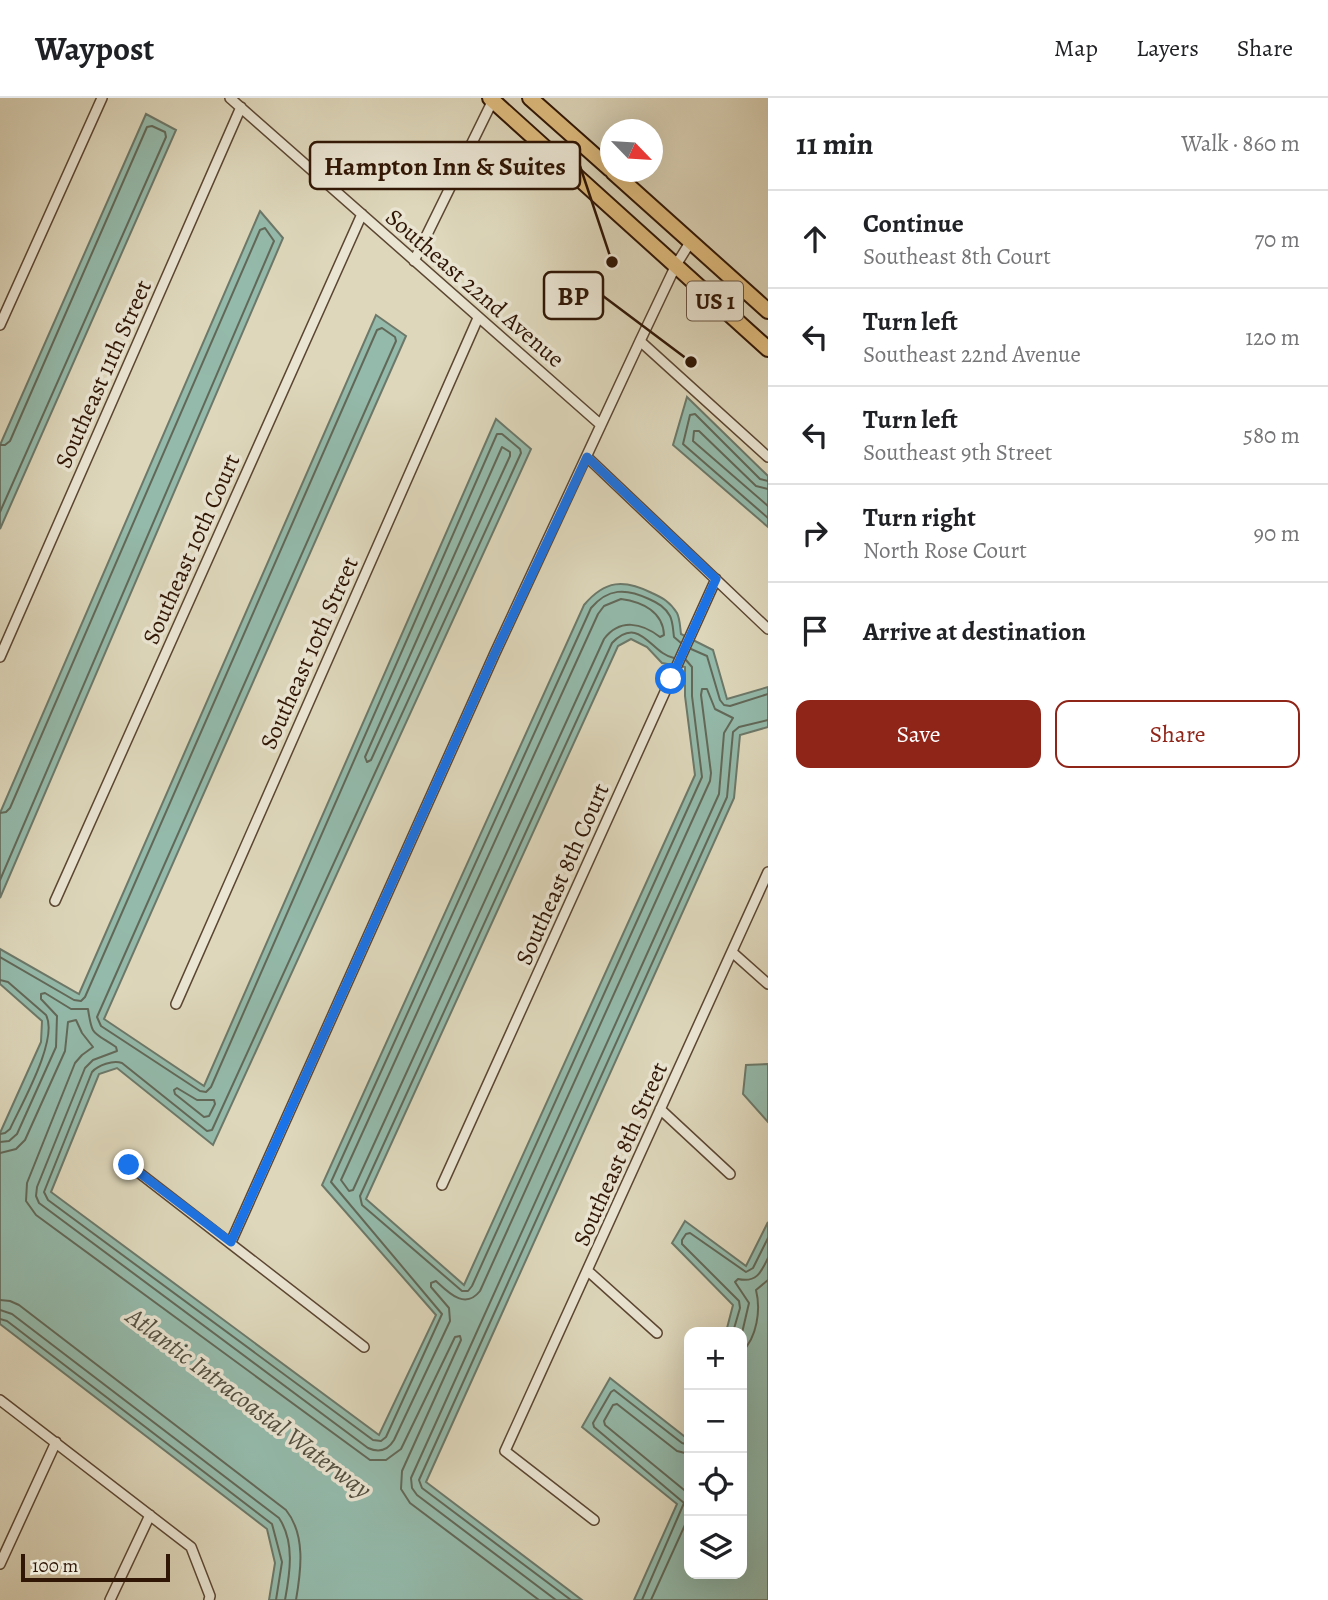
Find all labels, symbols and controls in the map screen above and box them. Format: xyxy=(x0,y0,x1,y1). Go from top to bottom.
text: Waypost xyxy=(35,26,154,71)
text: Map xyxy=(1054,32,1098,64)
text: Layers xyxy=(1136,32,1199,64)
text: Share xyxy=(1237,32,1293,64)
north arrow xyxy=(600,119,663,182)
text: 11 min xyxy=(796,124,873,164)
text: Walk · 860 m xyxy=(1181,128,1300,159)
callout: Hampton Inn & Suites xyxy=(310,142,580,189)
text: Hampton Inn & Suites xyxy=(324,149,566,184)
street label: Southeast 22nd Avenue xyxy=(379,201,571,375)
text: Continue xyxy=(863,206,964,241)
icon: ahead xyxy=(796,220,834,258)
text: 70 m xyxy=(1254,224,1300,255)
text: Southeast 8th Court xyxy=(863,241,1051,272)
callout: BP xyxy=(544,272,603,319)
street label: Southeast 11th Street xyxy=(47,275,159,473)
text: BP xyxy=(557,279,589,314)
road number: US 1 xyxy=(687,282,743,320)
text: Turn left xyxy=(863,304,958,339)
icon: left xyxy=(796,318,834,356)
text: 120 m xyxy=(1245,322,1300,353)
text: Southeast 22nd Avenue xyxy=(863,339,1081,370)
text: Turn left xyxy=(863,402,958,437)
icon: left xyxy=(796,416,834,454)
text: 580 m xyxy=(1243,420,1300,451)
text: Southeast 9th Street xyxy=(863,437,1052,468)
street label: Southeast 10th Court xyxy=(135,449,247,649)
text: Turn right xyxy=(863,500,976,535)
icon: right xyxy=(796,514,834,552)
text: 90 m xyxy=(1254,518,1300,549)
text: North Rose Court xyxy=(863,535,1027,566)
street label: Southeast 10th Street xyxy=(252,552,366,754)
icon: arrive xyxy=(796,612,834,650)
text: Arrive at destination xyxy=(863,614,1086,649)
route start xyxy=(655,663,686,694)
button: Save xyxy=(796,700,1041,768)
button: Share xyxy=(1055,700,1300,768)
street label: Southeast 8th Court xyxy=(508,778,616,970)
street label: Southeast 8th Street xyxy=(565,1057,675,1251)
route end xyxy=(113,1149,144,1180)
water label: Atlantic Intracoastal Waterway xyxy=(118,1298,379,1507)
map controls xyxy=(684,1327,747,1579)
button: + xyxy=(684,1327,747,1390)
button: − xyxy=(684,1390,747,1453)
button: locate xyxy=(684,1453,747,1516)
button: layers xyxy=(684,1516,747,1579)
scale bar xyxy=(21,1551,170,1583)
text: 100 m xyxy=(32,1553,78,1579)

